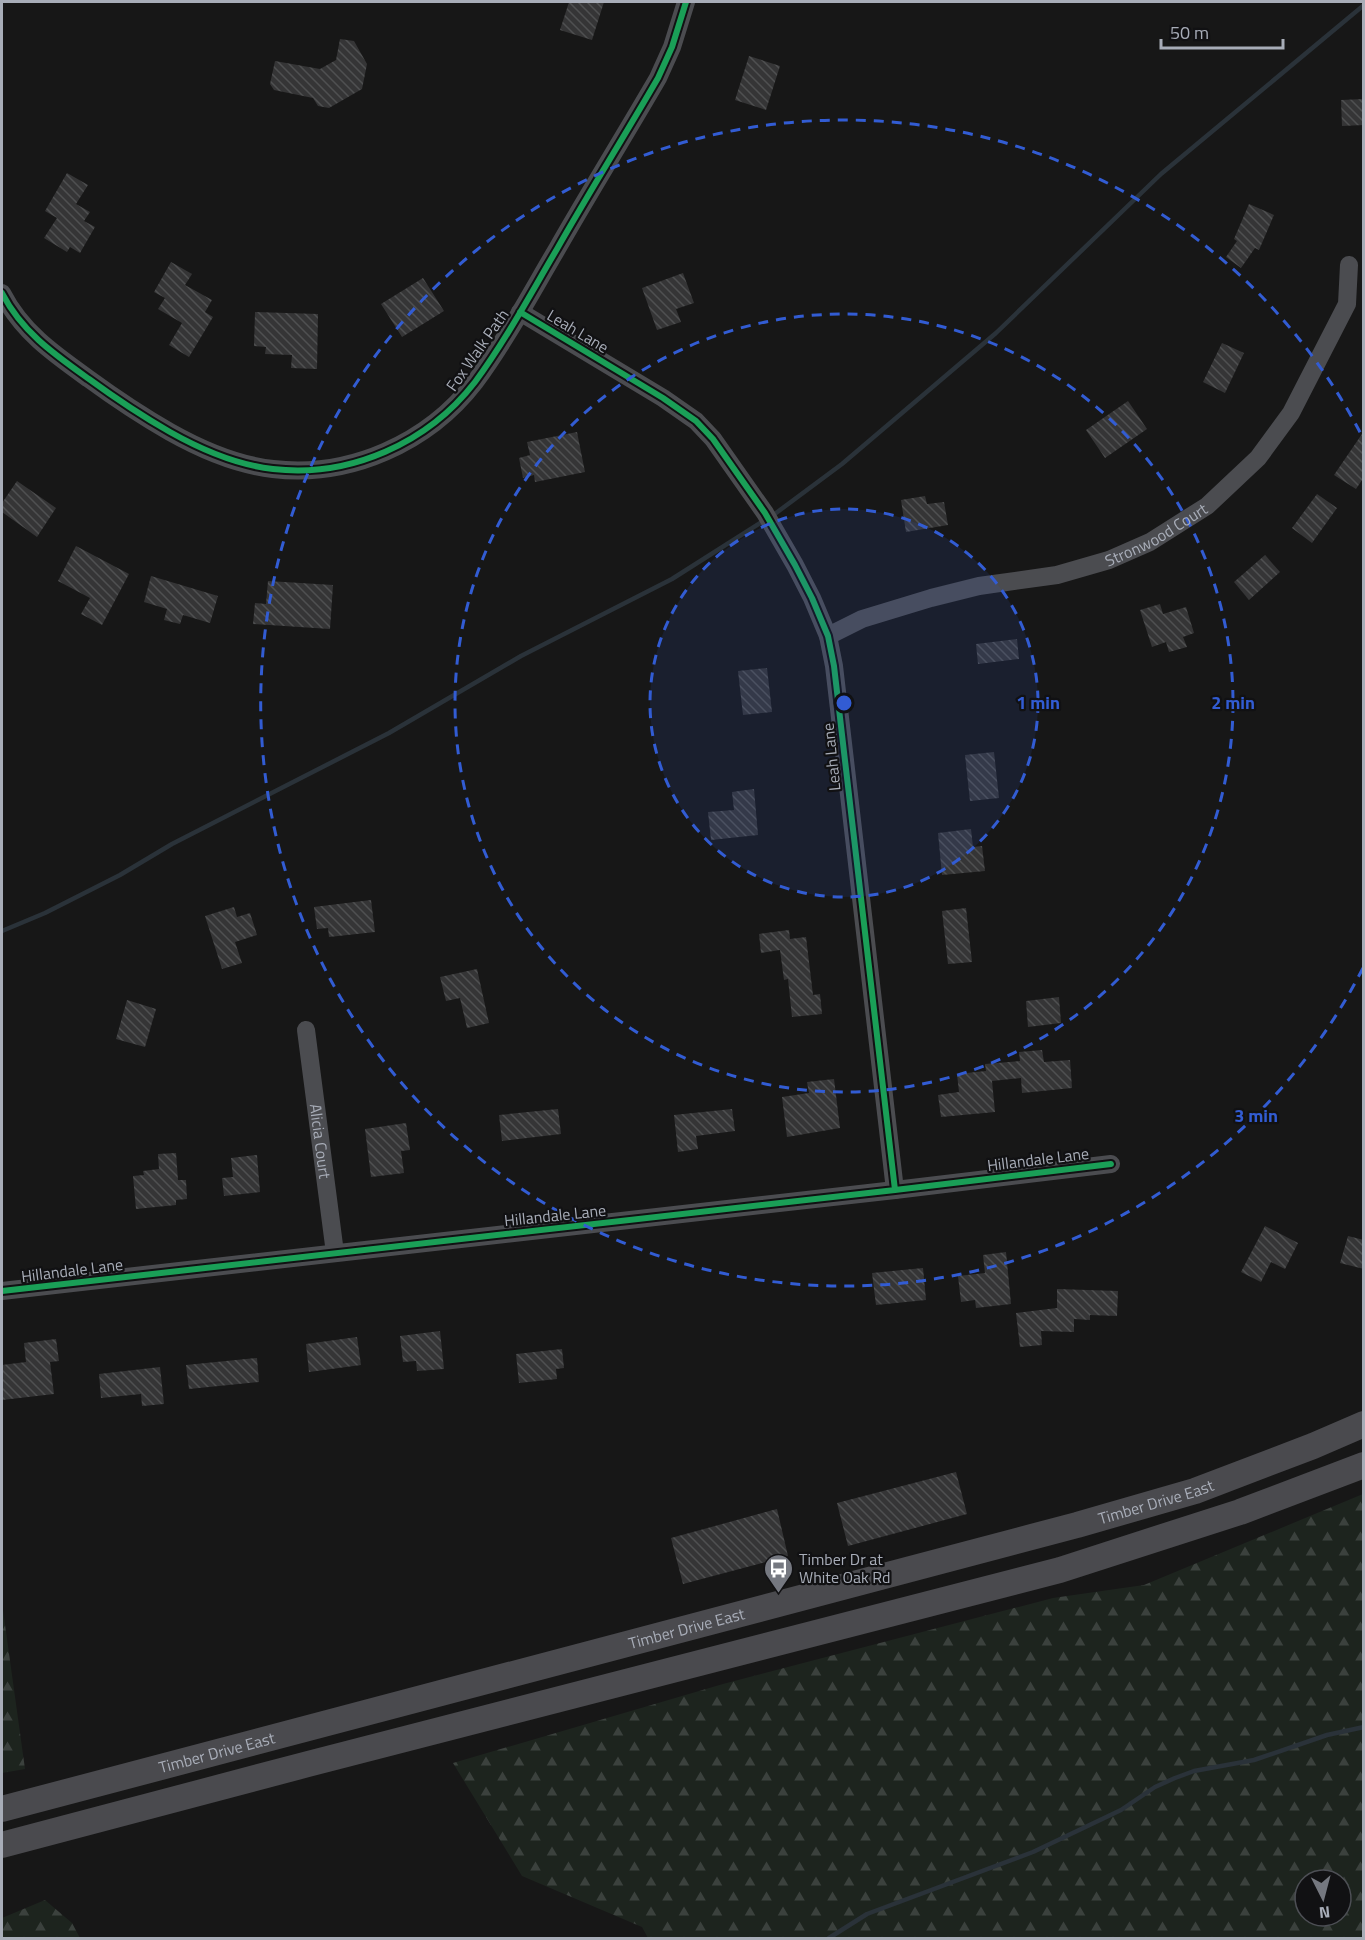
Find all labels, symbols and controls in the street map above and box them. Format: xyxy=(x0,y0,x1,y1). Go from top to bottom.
scale bar xyxy=(1161,12,1282,50)
text: 50 m xyxy=(1170,19,1209,46)
street label: Leah Lane xyxy=(543,303,613,359)
street label: Fox Walk Path xyxy=(440,304,514,396)
street label: Stronwood Court xyxy=(1101,497,1212,572)
text: 1 min xyxy=(1016,689,1060,716)
text: 2 min xyxy=(1211,689,1255,716)
centre of rings xyxy=(834,693,854,713)
street label: Leah Lane xyxy=(816,722,846,792)
street label: Alicia Court xyxy=(304,1102,337,1180)
text: 3 min xyxy=(1234,1102,1278,1129)
street label: Hillandale Lane xyxy=(986,1141,1090,1177)
street label: Hillandale Lane xyxy=(503,1198,607,1232)
street label: Hillandale Lane xyxy=(20,1252,124,1288)
street label: Timber Drive East xyxy=(1095,1473,1217,1530)
place label: Timber Dr at White Oak Rd xyxy=(799,1547,890,1589)
bus stop icon: Timber Dr at White Oak Rd xyxy=(762,1552,794,1594)
street label: Timber Drive East xyxy=(626,1601,748,1655)
street label: Timber Drive East xyxy=(156,1725,278,1779)
north arrow xyxy=(1293,1868,1353,1928)
text: N xyxy=(1318,1900,1331,1925)

